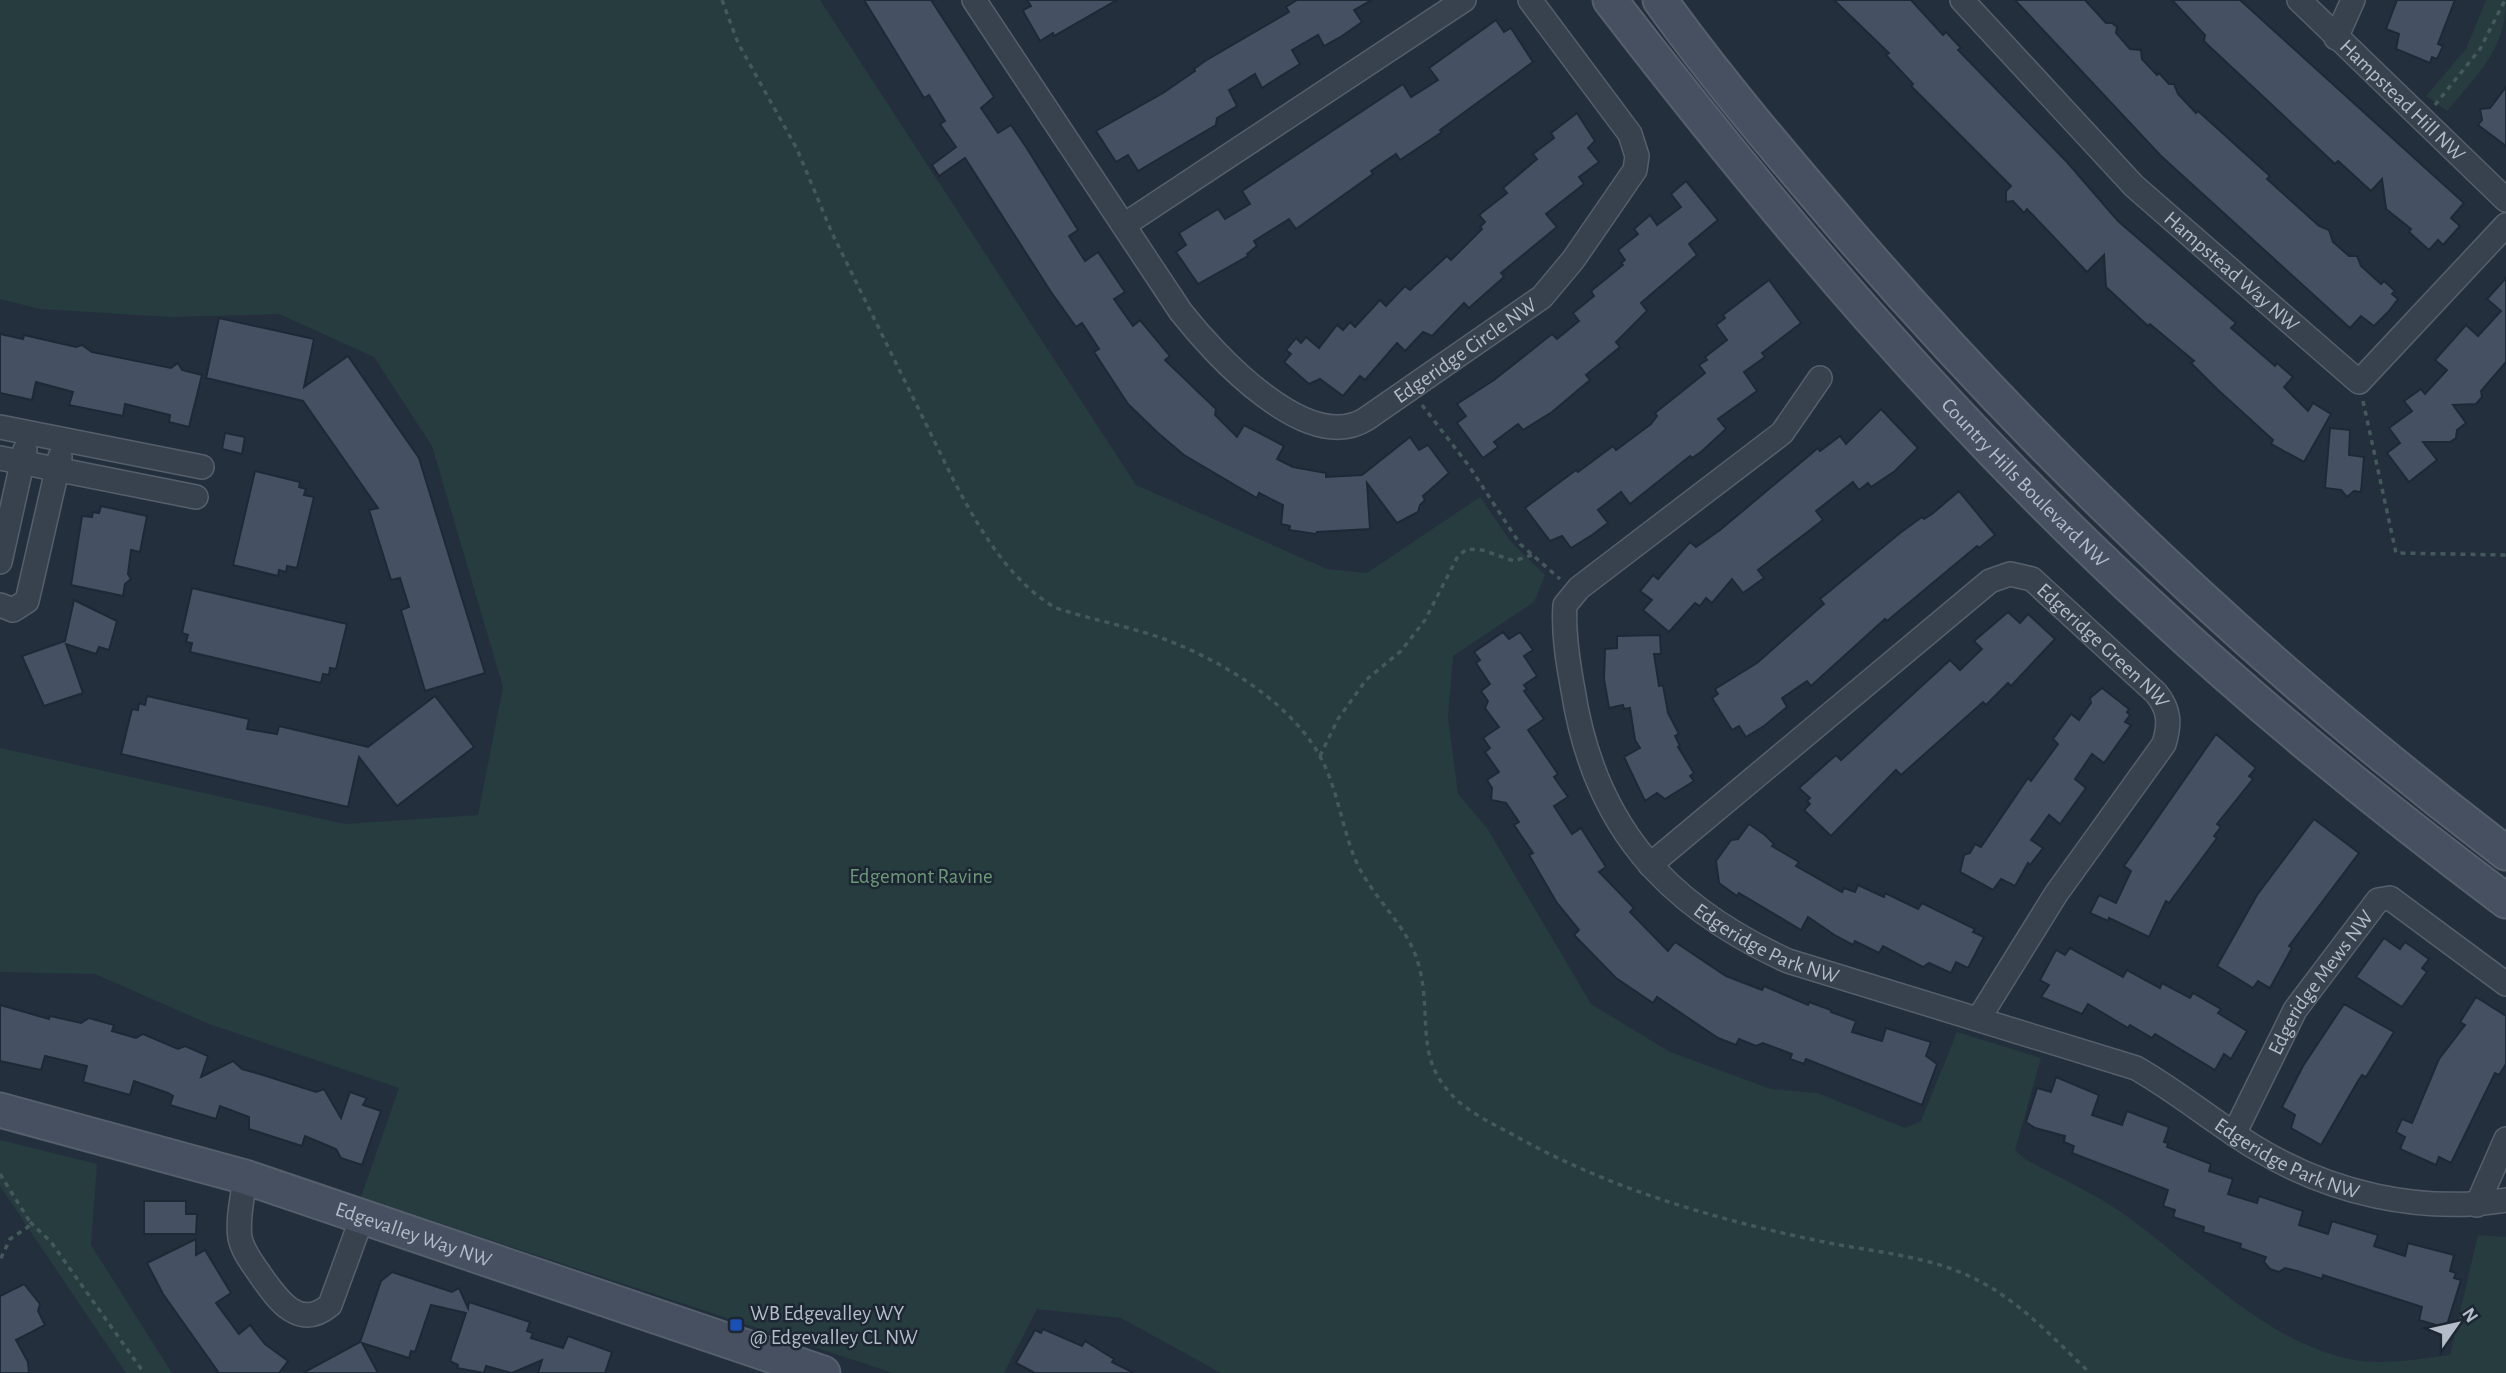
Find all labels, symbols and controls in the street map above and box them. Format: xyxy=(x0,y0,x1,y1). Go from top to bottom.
street label: Hampstead Hill NW xyxy=(2336,35,2469,165)
street label: Hampstead Way NW xyxy=(2160,207,2303,335)
street label: Edgeridge Circle NW xyxy=(1390,294,1540,407)
street label: Country Hills Boulevard NW xyxy=(1938,394,2113,571)
street label: Edgeridge Green NW xyxy=(2033,579,2173,711)
park label: Edgemont Ravine xyxy=(849,866,993,887)
street label: Edgeridge Park NW xyxy=(1690,899,1842,987)
street label: Edgeridge Mews NW xyxy=(2264,906,2377,1058)
street label: Edgeridge Park NW xyxy=(2211,1114,2362,1202)
street label: Edgevalley Way NW xyxy=(333,1198,495,1270)
north arrow xyxy=(2422,1289,2492,1359)
place label: WB Edgevalley WY @ Edgevalley CL NW xyxy=(750,1303,918,1348)
text: N xyxy=(2458,1305,2481,1326)
marker: WB Edgevalley WY @ Edgevalley CL NW xyxy=(728,1317,744,1333)

